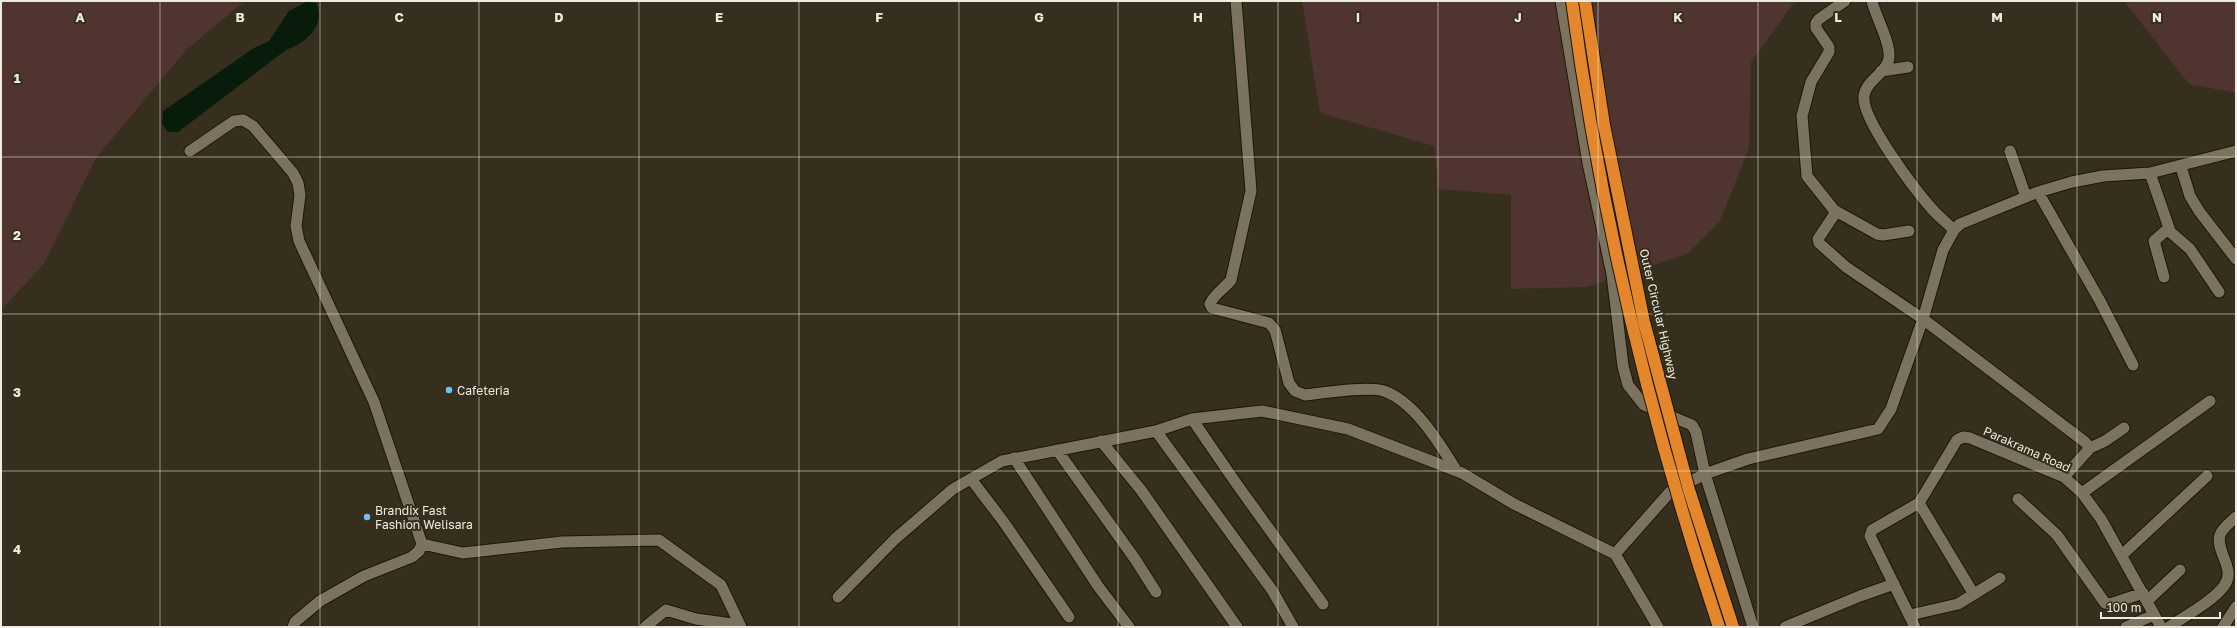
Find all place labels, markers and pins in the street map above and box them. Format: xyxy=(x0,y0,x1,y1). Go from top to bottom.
place label: Cafeteria xyxy=(457,383,510,398)
marker: Cafeteria xyxy=(444,385,454,395)
place label: Brandix Fast Fashion Welisara xyxy=(375,503,473,532)
marker: Brandix Fast Fashion Welisara xyxy=(362,512,372,522)

